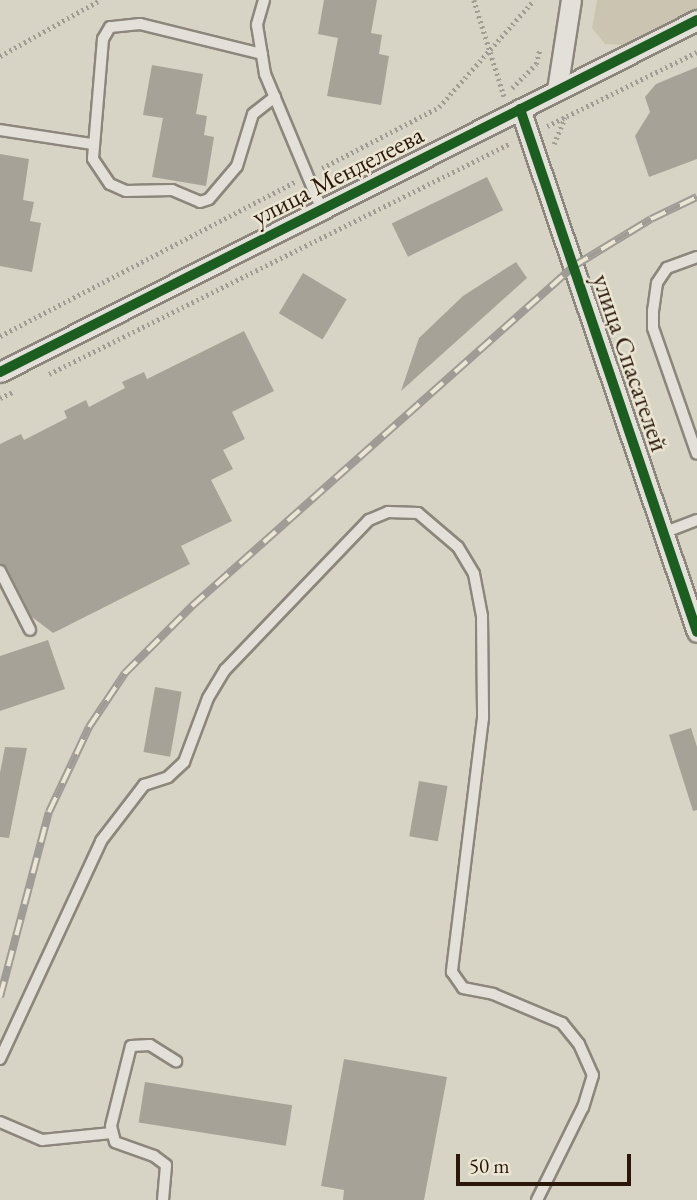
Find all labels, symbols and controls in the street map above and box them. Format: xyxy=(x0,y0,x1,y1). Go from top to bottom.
street label: улица Менделеева xyxy=(247,119,429,233)
street label: улица Спасателей xyxy=(585,270,675,456)
scale bar xyxy=(459,1140,634,1184)
text: 50 m xyxy=(469,1152,510,1179)

